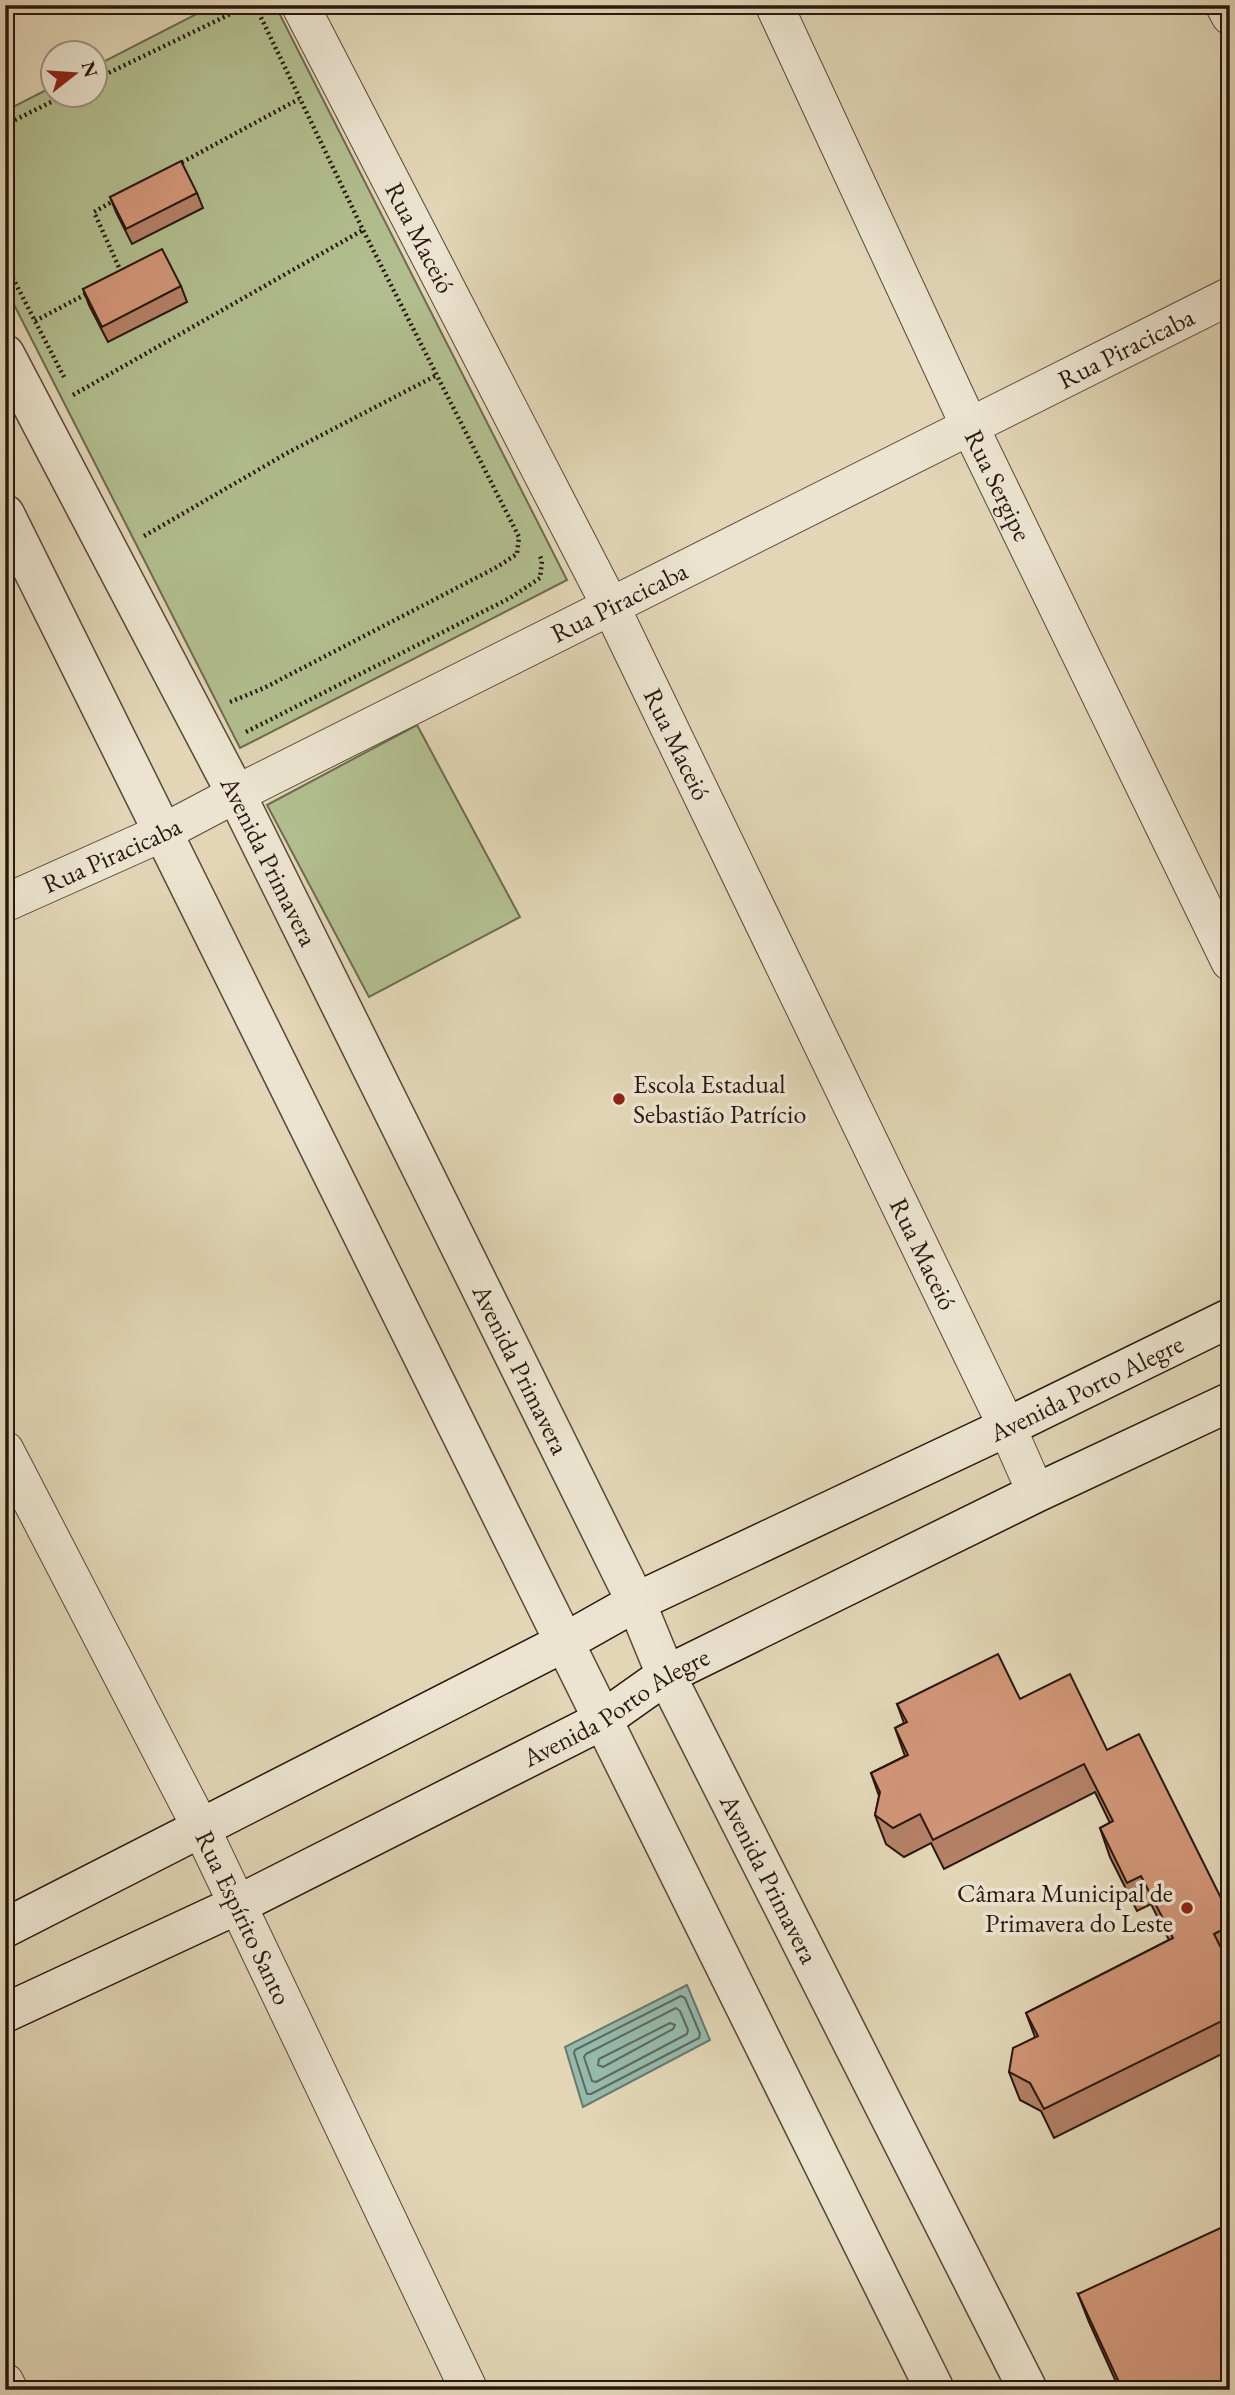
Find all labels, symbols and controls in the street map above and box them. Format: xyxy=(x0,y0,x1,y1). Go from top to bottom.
north arrow xyxy=(38,38,108,108)
text: N xyxy=(76,58,104,81)
street label: Rua Maceió xyxy=(377,176,463,299)
street label: Rua Piracicaba xyxy=(1052,299,1201,397)
street label: Rua Sergipe xyxy=(957,424,1040,547)
street label: Rua Piracicaba xyxy=(545,553,694,651)
street label: Rua Maceió xyxy=(636,683,719,806)
street label: Avenida Primavera xyxy=(212,770,326,952)
street label: Rua Piracicaba xyxy=(37,809,188,901)
place label: Escola Estadual Sebastião Patrício xyxy=(633,1067,806,1131)
marker: Escola Estadual Sebastião Patrício xyxy=(611,1091,627,1107)
street label: Rua Maceió xyxy=(882,1192,965,1316)
street label: Avenida Primavera xyxy=(464,1278,577,1461)
street label: Avenida Porto Alegre xyxy=(983,1326,1189,1450)
street label: Avenida Porto Alegre xyxy=(516,1639,715,1775)
street label: Avenida Primavera xyxy=(712,1788,827,1970)
street label: Rua Espírito Santo xyxy=(188,1825,300,2010)
place label: Câmara Municipal de Primavera do Leste xyxy=(957,1876,1173,1940)
marker: Câmara Municipal de Primavera do Leste xyxy=(1179,1900,1195,1916)

